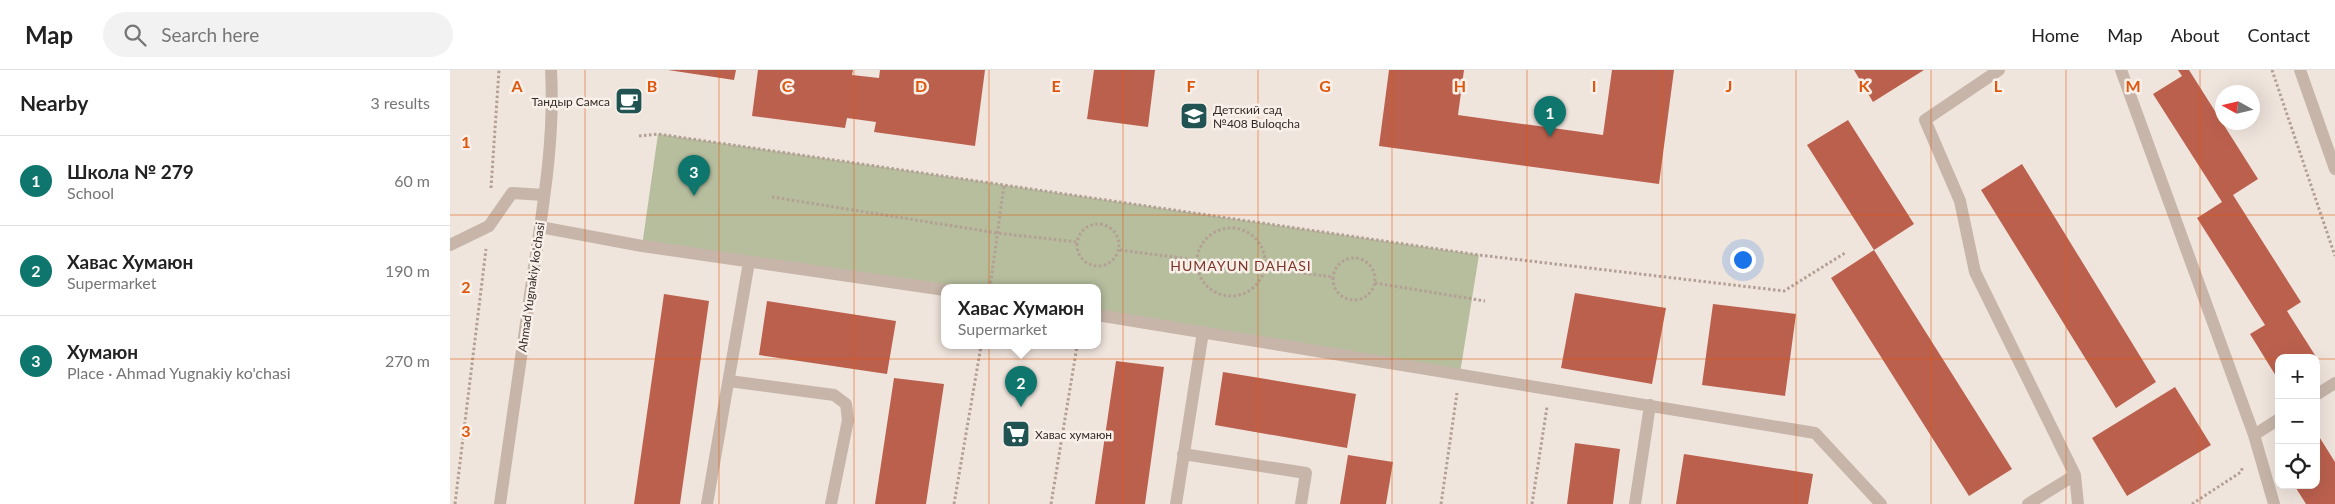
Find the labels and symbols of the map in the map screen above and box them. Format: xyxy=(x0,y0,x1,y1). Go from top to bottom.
text: A xyxy=(510,76,523,95)
text: B xyxy=(647,76,657,95)
text: C xyxy=(782,76,793,95)
text: D xyxy=(915,76,927,95)
text: E xyxy=(1051,76,1061,95)
text: F xyxy=(1186,76,1196,95)
text: G xyxy=(1319,76,1331,95)
text: H xyxy=(1454,76,1466,95)
text: I xyxy=(1592,76,1596,95)
text: J xyxy=(1726,76,1732,95)
text: K xyxy=(1859,76,1871,95)
text: L xyxy=(1994,76,2003,95)
text: M xyxy=(2125,76,2141,95)
north arrow xyxy=(2215,85,2260,130)
cafe icon: Тандыр Самса xyxy=(614,86,644,116)
place label: Тандыр Самса xyxy=(532,94,610,109)
pin: 1 xyxy=(1534,96,1566,137)
school or university icon: Детский сад №408 Buloqcha xyxy=(1179,101,1209,131)
place label: Детский сад №408 Buloqcha xyxy=(1213,102,1300,131)
text: 1 xyxy=(461,132,471,151)
pin: 3 xyxy=(678,155,710,196)
street label: Ahmad Yugnakiy ko'chasi xyxy=(514,221,548,353)
your location xyxy=(1730,247,1756,273)
district label: HUMAYUN DAHASI xyxy=(1170,257,1312,274)
text: 2 xyxy=(461,277,471,296)
pin: 2 xyxy=(1005,366,1037,407)
supermarket icon: Хавас хумаюн xyxy=(1001,419,1031,449)
text: 3 xyxy=(461,421,471,440)
place label: Хавас хумаюн xyxy=(1035,427,1112,442)

